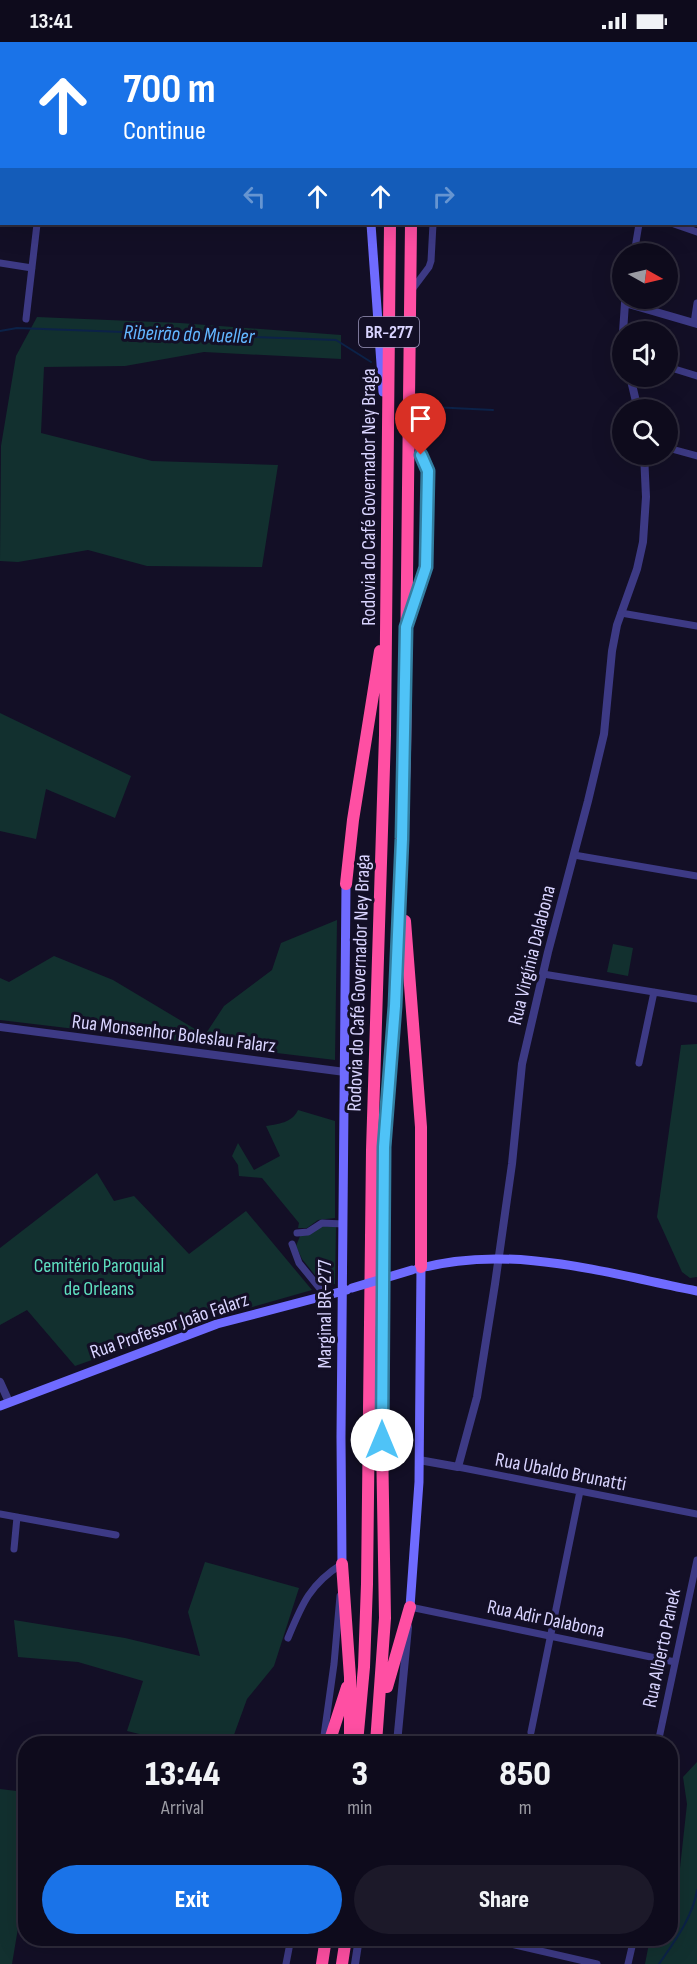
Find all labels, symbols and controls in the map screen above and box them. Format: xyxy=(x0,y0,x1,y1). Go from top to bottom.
text: 13:41 xyxy=(30,8,72,35)
text: 700 m xyxy=(123,64,216,115)
icon: ahead xyxy=(24,66,102,144)
text: Continue xyxy=(123,115,206,147)
icon: left xyxy=(238,180,271,213)
icon: ahead xyxy=(301,180,334,213)
icon: ahead xyxy=(364,180,397,213)
icon: right xyxy=(427,180,460,213)
north arrow xyxy=(612,243,678,309)
map controls xyxy=(612,243,678,465)
road number: BR-277 xyxy=(359,317,419,347)
water label: Ribeirão do Mueller xyxy=(123,320,256,349)
button: sound xyxy=(612,321,678,387)
street label: Rodovia do Café Governador Ney Braga xyxy=(357,368,381,626)
pin xyxy=(395,393,446,455)
button: search xyxy=(612,399,678,465)
icon: arrive xyxy=(404,402,437,435)
street label: Rodovia do Café Governador Ney Braga xyxy=(343,854,375,1112)
street label: Rua Virgínia Dalabona xyxy=(503,883,561,1027)
street label: Rua Monsenhor Boleslau Falarz xyxy=(71,1010,277,1058)
park label: Cemitério Paroquial de Orleans xyxy=(34,1254,164,1301)
street label: Marginal BR-277 xyxy=(313,1260,337,1368)
street label: Rua Professor João Falarz xyxy=(87,1288,252,1364)
position arrow xyxy=(350,1408,414,1472)
street label: Rua Ubaldo Brunatti xyxy=(493,1448,628,1496)
street label: Rua Alberto Panek xyxy=(638,1586,686,1710)
street label: Rua Adir Dalabona xyxy=(485,1595,607,1643)
text: 13:44 xyxy=(145,1753,220,1796)
text: 3 xyxy=(351,1753,368,1796)
text: 850 xyxy=(499,1753,551,1796)
text: Arrival xyxy=(161,1796,204,1820)
text: min xyxy=(347,1796,372,1820)
text: m xyxy=(519,1796,532,1820)
button: Exit xyxy=(42,1865,342,1934)
button: Share xyxy=(354,1865,654,1934)

